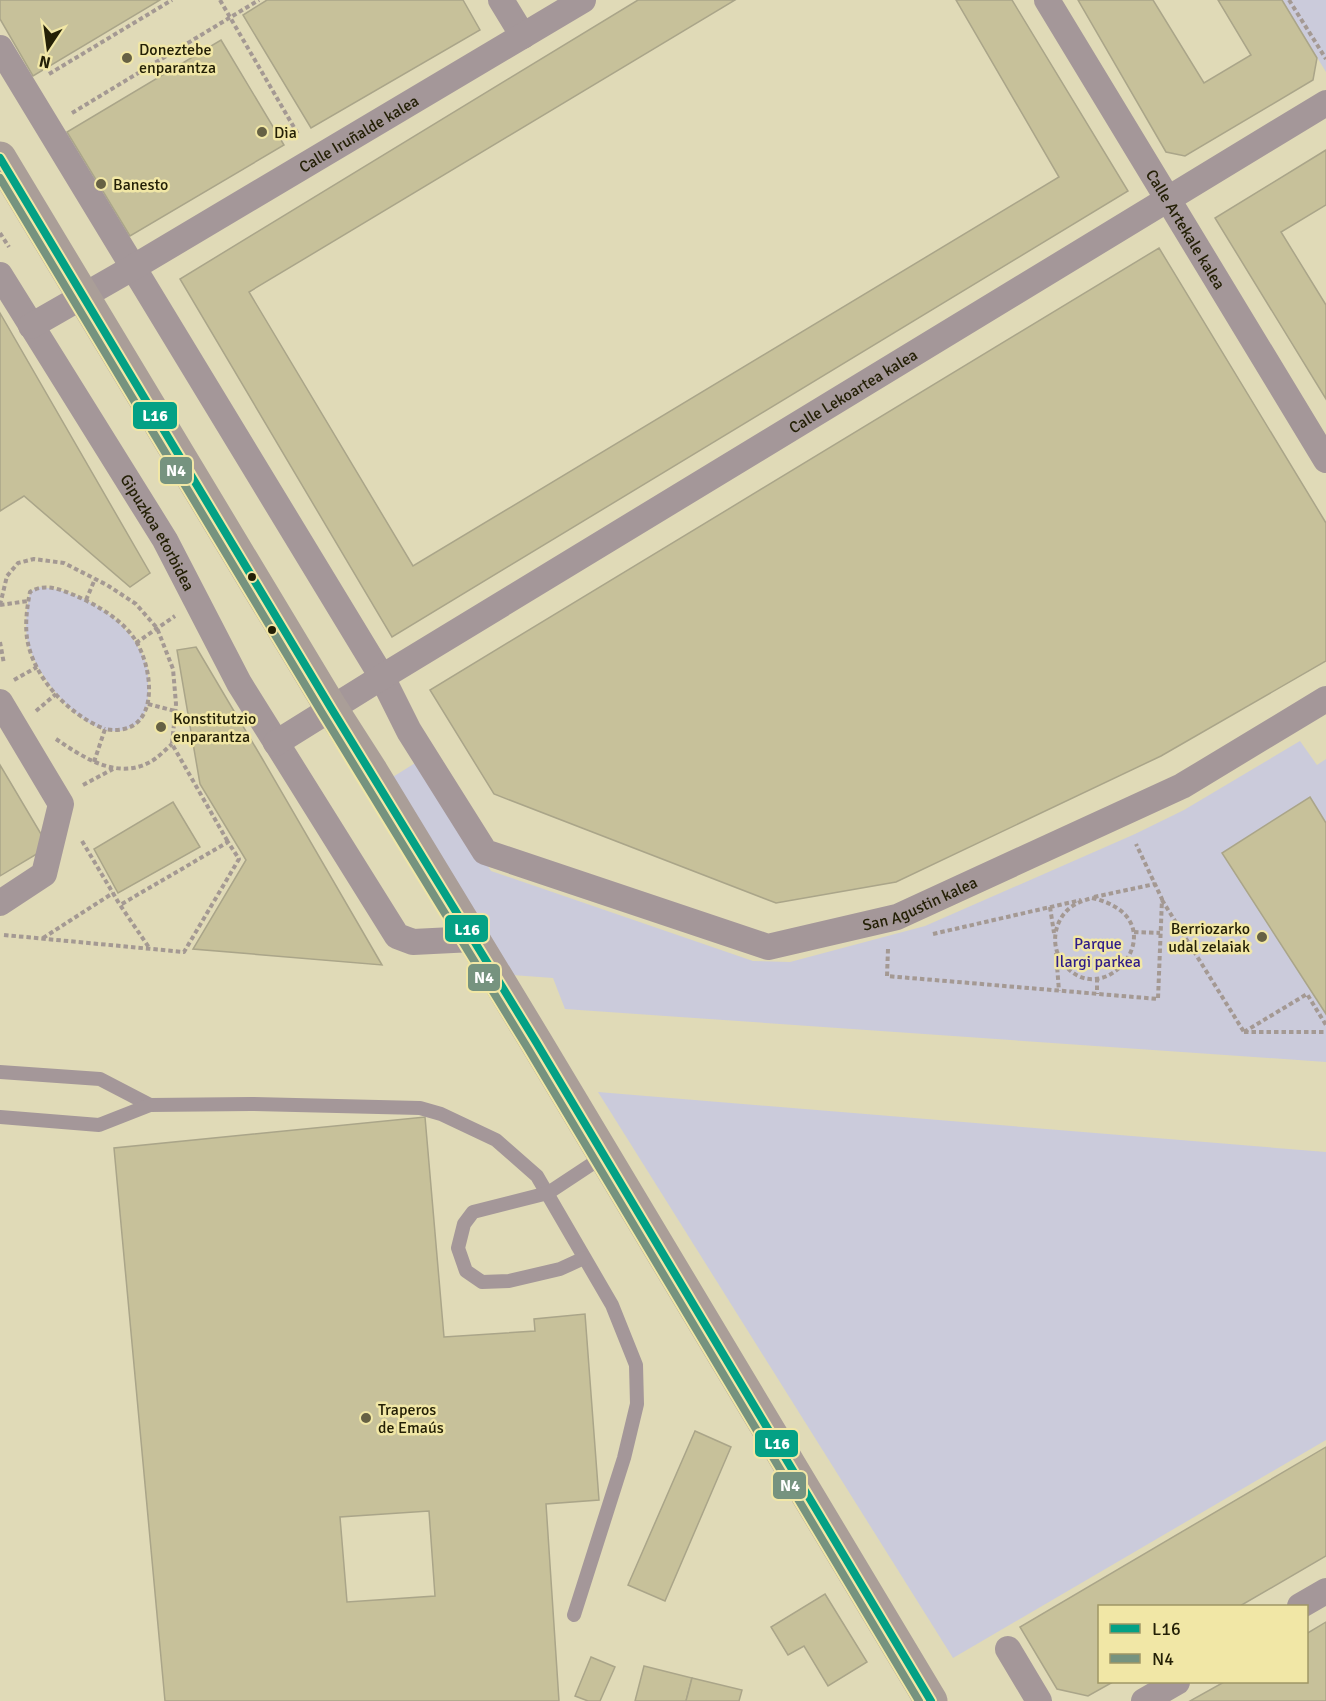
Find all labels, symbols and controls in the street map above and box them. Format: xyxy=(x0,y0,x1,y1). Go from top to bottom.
north arrow xyxy=(18,18,78,78)
place label: Doneztebe enparantza xyxy=(139,40,216,78)
text: N xyxy=(37,51,53,73)
marker: Doneztebe enparantza xyxy=(120,51,134,65)
street label: Calle Iruñalde kalea xyxy=(296,91,423,178)
place label: Dia xyxy=(274,123,297,143)
marker: Dia xyxy=(255,125,269,139)
street label: Calle Artekale kalea xyxy=(1141,166,1229,293)
place label: Banesto xyxy=(113,175,168,195)
marker: Banesto xyxy=(94,177,108,191)
street label: Calle Lekoartea kalea xyxy=(786,345,921,438)
line badge: L16 xyxy=(132,401,178,430)
text: L16 xyxy=(142,406,168,426)
line badge: N4 xyxy=(159,456,193,485)
text: N4 xyxy=(166,461,186,481)
street label: Gipuzkoa etorbidea xyxy=(115,471,199,595)
unlabelled marker xyxy=(246,571,258,583)
unlabelled marker xyxy=(266,624,278,636)
place label: Konstitutzio enparantza xyxy=(173,709,256,747)
marker: Konstitutzio enparantza xyxy=(154,720,168,734)
street label: San Agustin kalea xyxy=(861,872,981,936)
line badge: L16 xyxy=(444,914,489,943)
place label: Berriozarko udal zelaiak xyxy=(1168,919,1250,957)
text: L16 xyxy=(454,920,480,940)
marker: Berriozarko udal zelaiak xyxy=(1255,930,1269,944)
park label: Parque Ilargi parkea xyxy=(1055,934,1141,972)
line badge: N4 xyxy=(467,963,501,992)
text: N4 xyxy=(474,968,494,988)
place label: Traperos de Emaús xyxy=(378,1400,444,1438)
marker: Traperos de Emaús xyxy=(359,1411,373,1425)
line badge: L16 xyxy=(754,1429,799,1458)
text: L16 xyxy=(764,1434,790,1454)
line badge: N4 xyxy=(772,1471,807,1500)
text: N4 xyxy=(780,1476,800,1496)
legend xyxy=(1098,1605,1308,1683)
text: L16 xyxy=(1152,1618,1181,1640)
text: N4 xyxy=(1152,1648,1174,1670)

